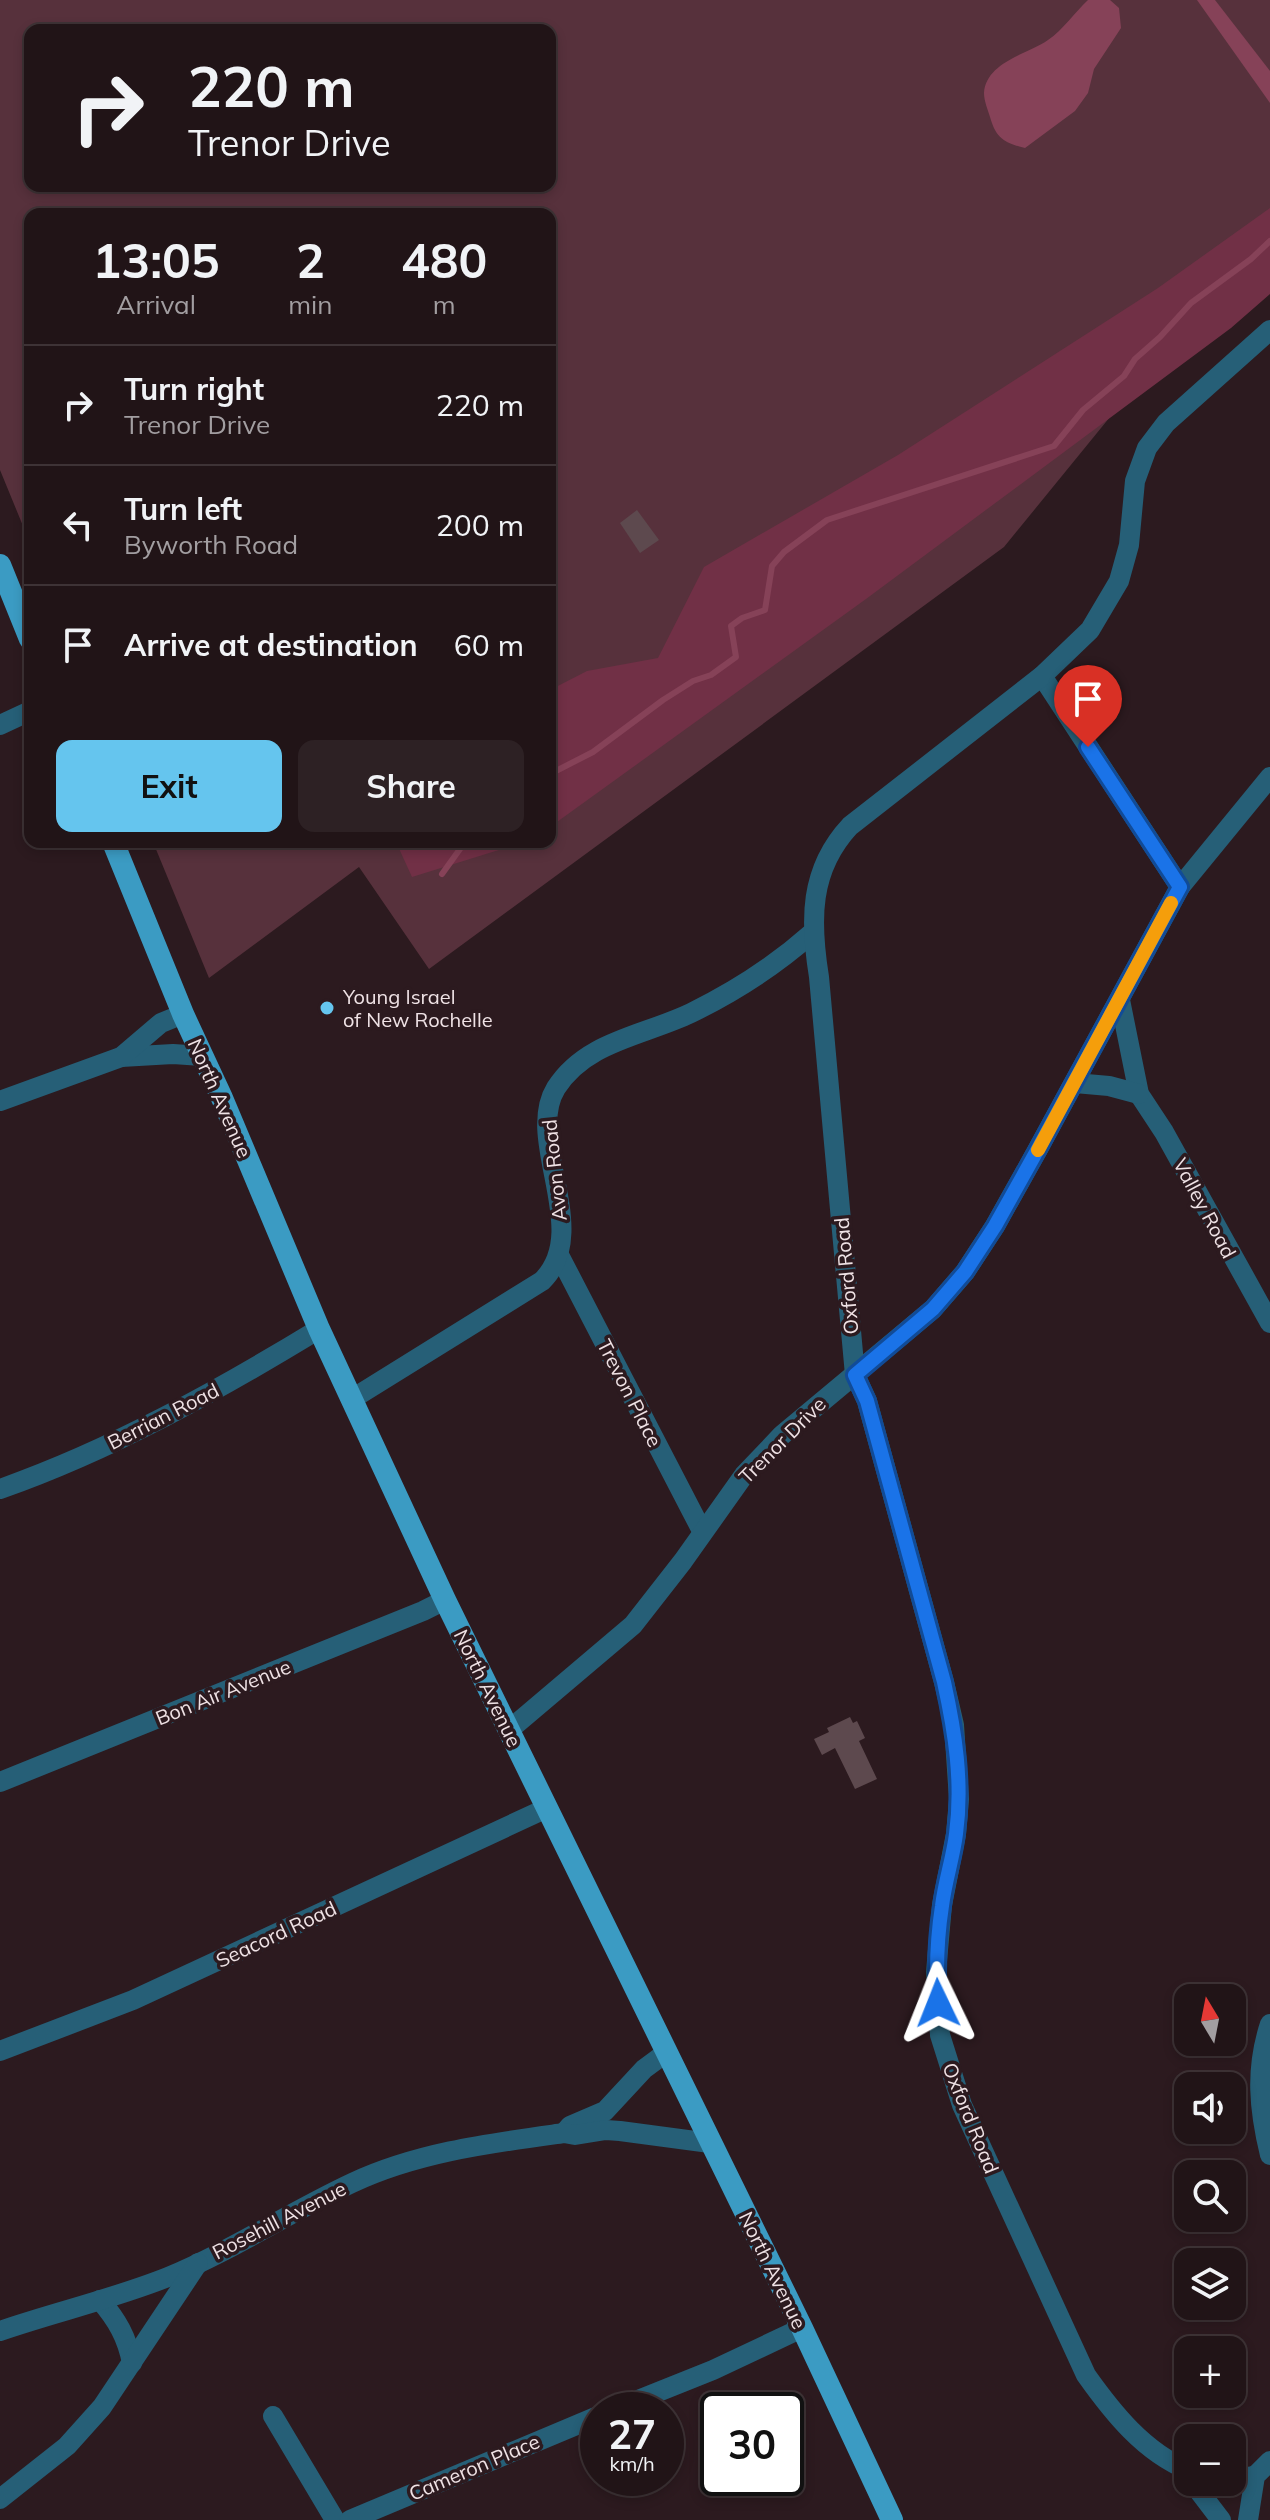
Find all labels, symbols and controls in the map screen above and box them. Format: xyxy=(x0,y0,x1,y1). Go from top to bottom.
text: 220 m xyxy=(188,51,355,121)
icon: right xyxy=(56,56,160,160)
text: Trenor Drive xyxy=(188,120,391,165)
text: 13:05 xyxy=(93,230,220,290)
text: 2 xyxy=(296,230,325,290)
text: 480 xyxy=(401,230,487,290)
text: Arrival xyxy=(116,288,196,321)
text: min xyxy=(288,288,332,321)
text: m xyxy=(433,288,456,321)
text: Turn right xyxy=(124,370,264,408)
icon: right xyxy=(56,383,100,427)
text: 220 m xyxy=(436,386,524,424)
text: Trenor Drive xyxy=(124,408,270,441)
text: Turn left xyxy=(124,490,242,528)
icon: left xyxy=(56,503,100,547)
text: 200 m xyxy=(436,506,524,544)
text: Byworth Road xyxy=(124,528,298,561)
icon: arrive xyxy=(56,623,100,667)
text: Arrive at destination xyxy=(124,626,418,664)
text: 60 m xyxy=(454,626,524,664)
pin xyxy=(1054,665,1122,747)
icon: arrive xyxy=(1066,677,1110,721)
button: Exit xyxy=(56,740,282,832)
button: Share xyxy=(298,740,524,832)
place label: Young Israel of New Rochelle xyxy=(342,984,493,1032)
marker: Young Israel of New Rochelle xyxy=(318,999,336,1017)
street label: North Avenue xyxy=(183,1035,257,1161)
street label: Avon Road xyxy=(536,1118,572,1222)
street label: Valley Road xyxy=(1168,1154,1242,1262)
street label: Oxford Road xyxy=(828,1216,864,1336)
street label: Trevon Place xyxy=(592,1335,668,1451)
street label: Berrian Road xyxy=(103,1377,223,1455)
street label: Trenor Drive xyxy=(733,1391,831,1489)
street label: North Avenue xyxy=(449,1625,527,1751)
street label: Bon Air Avenue xyxy=(152,1654,294,1730)
street label: Seacord Road xyxy=(212,1895,340,1973)
position arrow xyxy=(896,1961,980,2045)
north arrow xyxy=(1174,1984,1246,2056)
map controls xyxy=(1174,1984,1246,2496)
street label: Oxford Road xyxy=(937,2059,1005,2177)
button: sound xyxy=(1174,2072,1246,2144)
button: search xyxy=(1174,2160,1246,2232)
street label: Rosehill Avenue xyxy=(208,2176,350,2264)
street label: North Avenue xyxy=(734,2207,812,2333)
button: layers xyxy=(1174,2248,1246,2320)
button: + xyxy=(1174,2336,1246,2408)
speed limit sign: 30 xyxy=(700,2392,804,2496)
text: 27 xyxy=(608,2409,656,2459)
button: − xyxy=(1174,2424,1246,2496)
street label: Cameron Place xyxy=(405,2428,543,2506)
text: km/h xyxy=(609,2451,655,2476)

